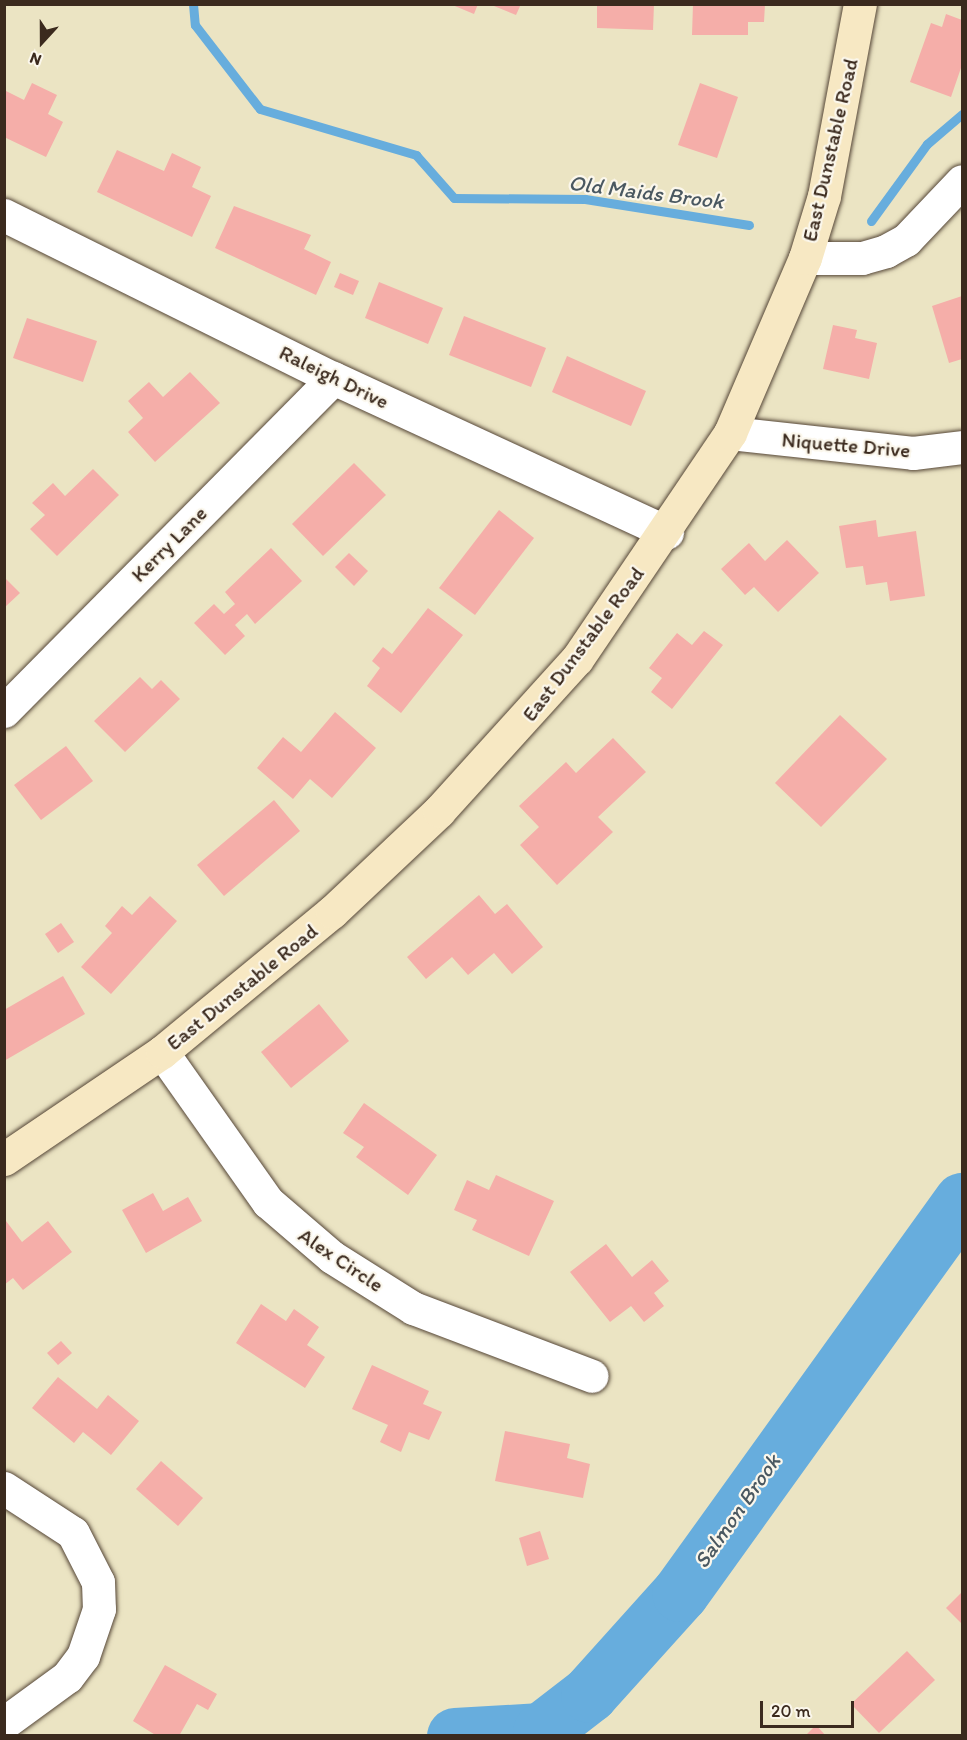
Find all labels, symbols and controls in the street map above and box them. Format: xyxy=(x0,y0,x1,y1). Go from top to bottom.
north arrow xyxy=(12,12,72,72)
text: N xyxy=(27,48,44,70)
street label: East Dunstable Road xyxy=(797,56,863,244)
water label: Old Maids Brook xyxy=(567,169,725,215)
street label: Raleigh Drive xyxy=(275,340,393,414)
street label: Niquette Drive xyxy=(781,427,911,463)
street label: Kerry Lane xyxy=(126,501,212,587)
street label: East Dunstable Road xyxy=(517,562,649,726)
street label: East Dunstable Road xyxy=(162,919,322,1055)
street label: Alex Circle xyxy=(294,1223,388,1297)
water label: Salmon Brook xyxy=(688,1449,786,1573)
scale bar xyxy=(763,1689,858,1727)
text: 20 m xyxy=(771,1700,811,1722)

